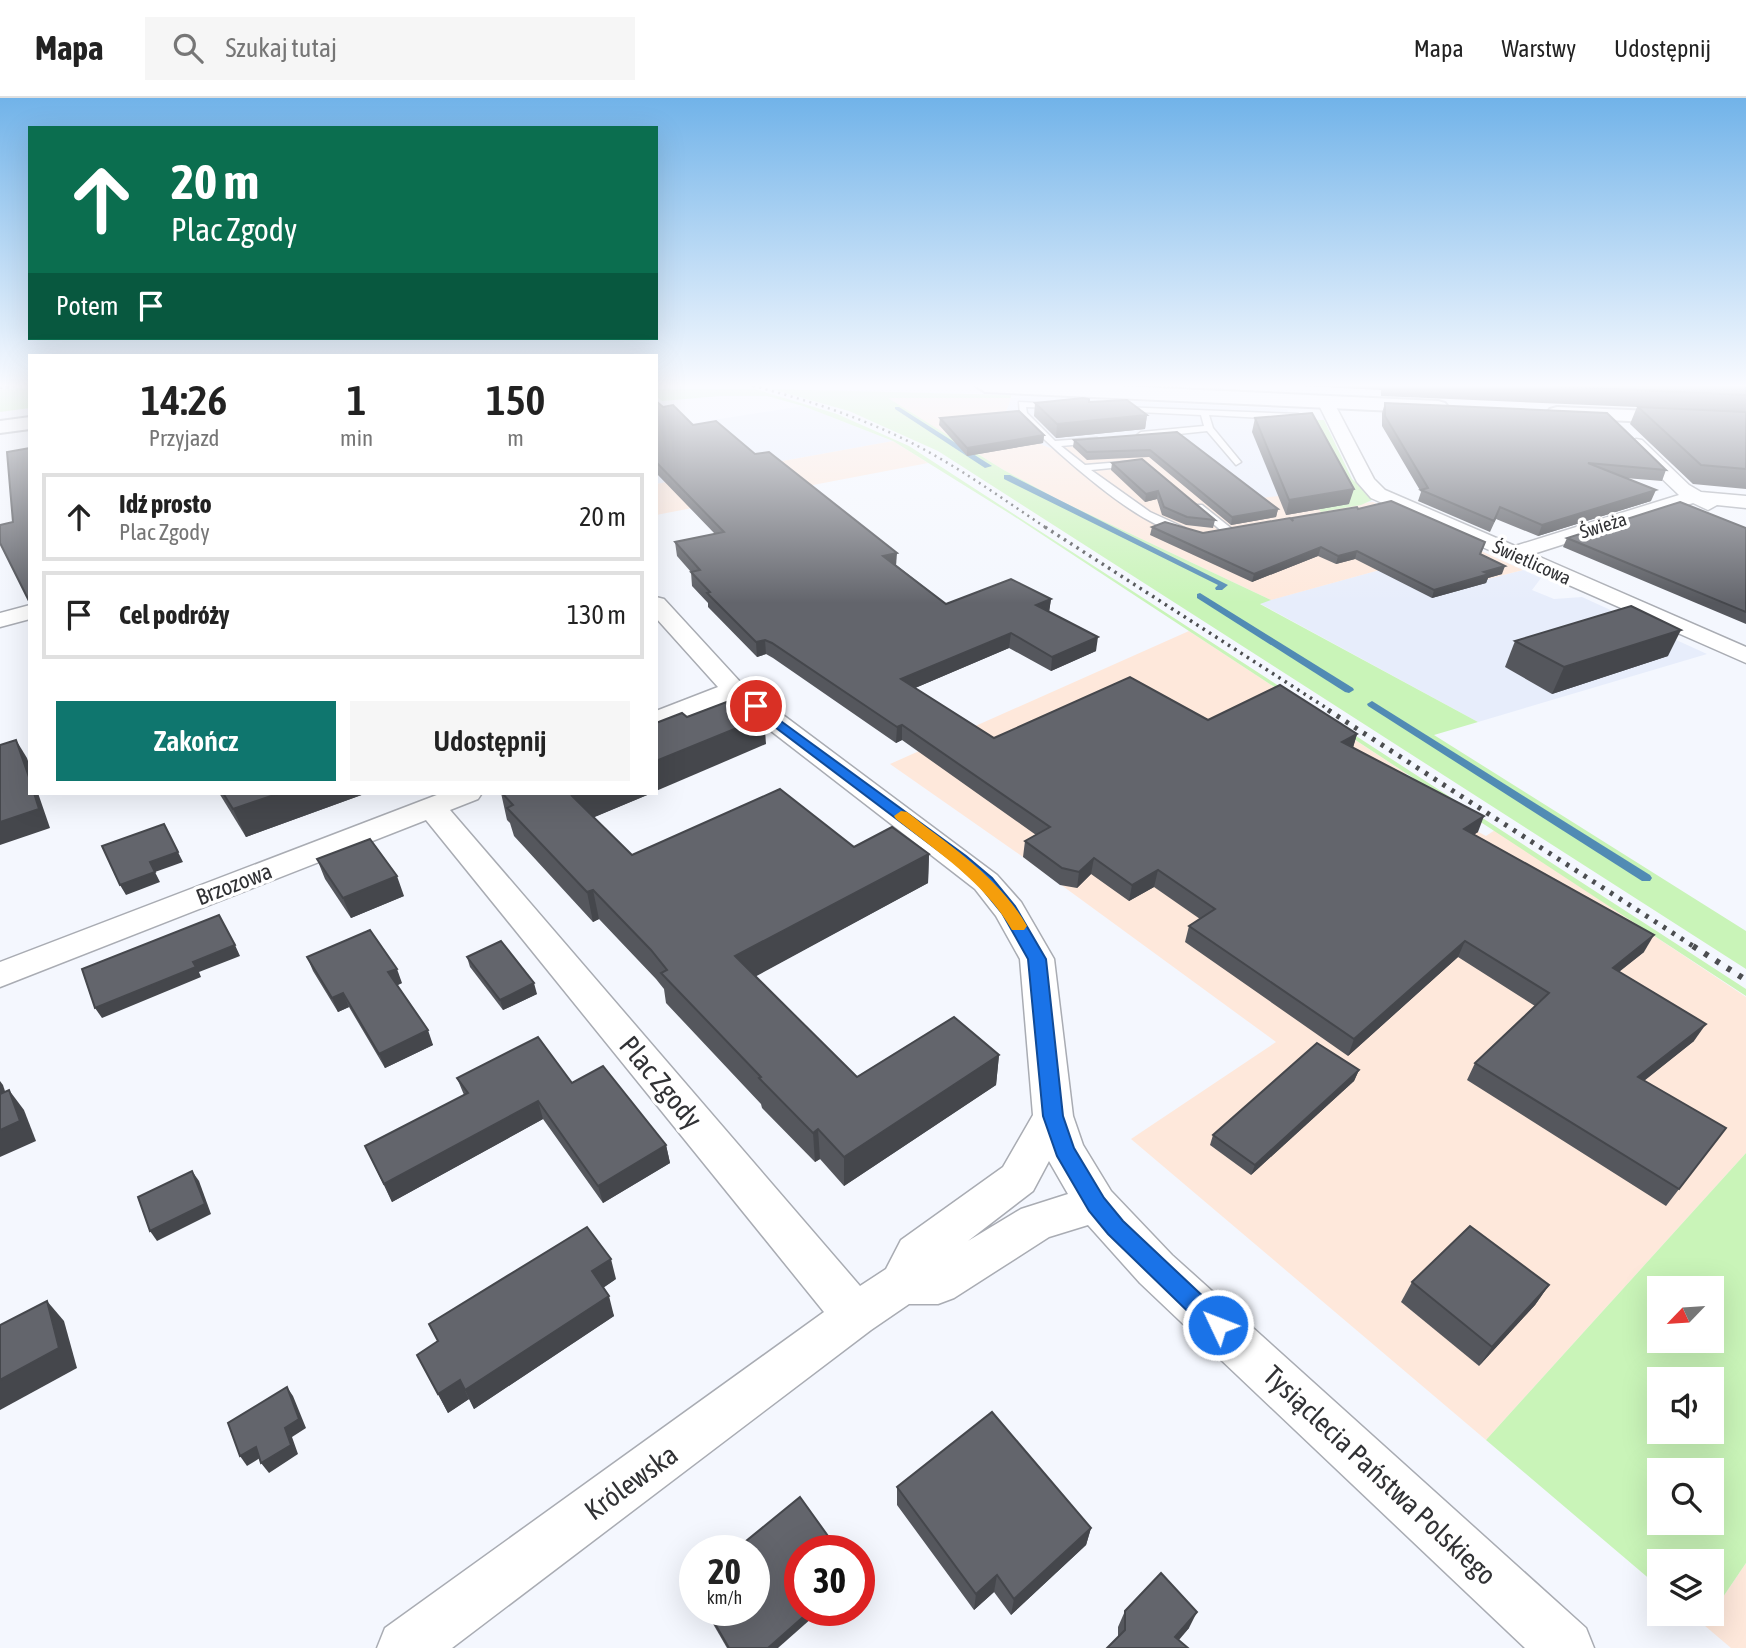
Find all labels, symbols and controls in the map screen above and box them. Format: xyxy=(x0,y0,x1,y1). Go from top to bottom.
search box xyxy=(145,17,635,80)
text: Mapa xyxy=(35,29,103,67)
icon: search xyxy=(169,29,207,67)
text: Szukaj tutaj xyxy=(225,33,337,63)
text: Mapa xyxy=(1414,35,1464,62)
text: Warstwy xyxy=(1502,35,1576,62)
text: Udostępnij xyxy=(1614,35,1711,62)
text: 20 m xyxy=(171,153,259,209)
icon: ahead xyxy=(56,154,147,245)
text: Plac Zgody xyxy=(171,211,297,248)
icon: arrive xyxy=(132,287,170,325)
text: Potem xyxy=(56,291,118,321)
text: 14:26 xyxy=(141,376,227,424)
text: 1 xyxy=(347,376,366,424)
text: 150 xyxy=(486,376,545,424)
text: Przyjazd xyxy=(149,425,219,451)
text: min xyxy=(340,425,373,451)
text: m xyxy=(507,425,524,451)
text: Idź prosto xyxy=(119,489,212,519)
icon: ahead xyxy=(60,498,98,536)
text: 20 m xyxy=(579,502,626,532)
street label: Świeża xyxy=(1577,507,1629,543)
text: Plac Zgody xyxy=(119,519,210,545)
street label: Świetlicowa xyxy=(1490,535,1574,589)
icon: arrive xyxy=(60,596,98,634)
text: Cel podróży xyxy=(119,600,230,630)
text: 130 m xyxy=(567,600,626,630)
pin xyxy=(726,676,786,736)
icon: arrive xyxy=(737,687,775,725)
button: Zakończ xyxy=(56,701,336,781)
button: Udostępnij xyxy=(350,701,630,781)
street label: Brzozowa xyxy=(192,858,276,910)
street label: Plac Zgody xyxy=(613,1029,709,1135)
north arrow xyxy=(1647,1276,1724,1353)
map controls xyxy=(1647,1276,1724,1626)
position arrow xyxy=(1181,1288,1255,1362)
street label: Tysiąclecia Państwa Polskiego xyxy=(1257,1359,1503,1591)
button: sound xyxy=(1647,1367,1724,1444)
street label: Królewska xyxy=(578,1438,684,1526)
button: search xyxy=(1647,1458,1724,1535)
speed limit sign: 30 xyxy=(784,1535,875,1626)
button: layers xyxy=(1647,1549,1724,1626)
text: 20 xyxy=(708,1551,741,1591)
text: km/h xyxy=(707,1587,742,1608)

